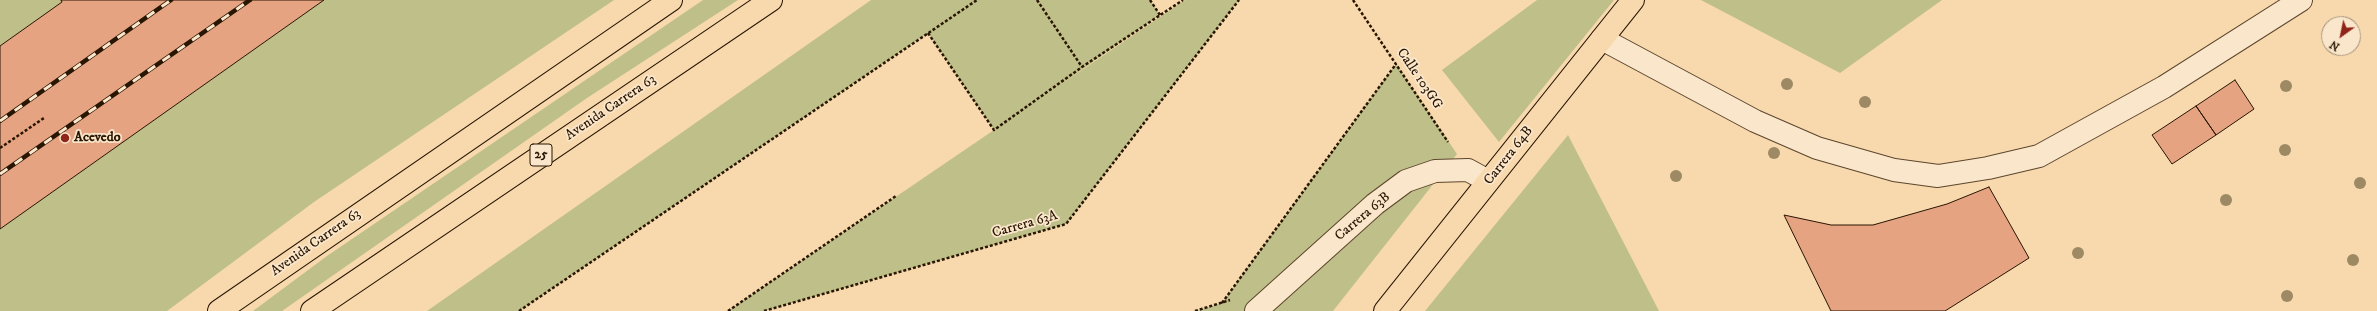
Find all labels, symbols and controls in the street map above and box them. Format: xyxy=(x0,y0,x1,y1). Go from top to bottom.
north arrow xyxy=(2321,16,2361,56)
text: N xyxy=(2327,37,2343,54)
street label: Calle 103GG xyxy=(1393,45,1445,113)
street label: Avenida Carrera 63 xyxy=(563,72,659,144)
street label: Carrera 64B xyxy=(1481,123,1537,189)
place label: Acevedo xyxy=(74,130,120,146)
marker: Acevedo xyxy=(59,132,71,144)
road number: 25 xyxy=(530,144,552,166)
street label: Carrera 63B xyxy=(1332,189,1394,245)
street label: Avenida Carrera 63 xyxy=(268,206,364,280)
street label: Carrera 63A xyxy=(990,208,1060,242)

